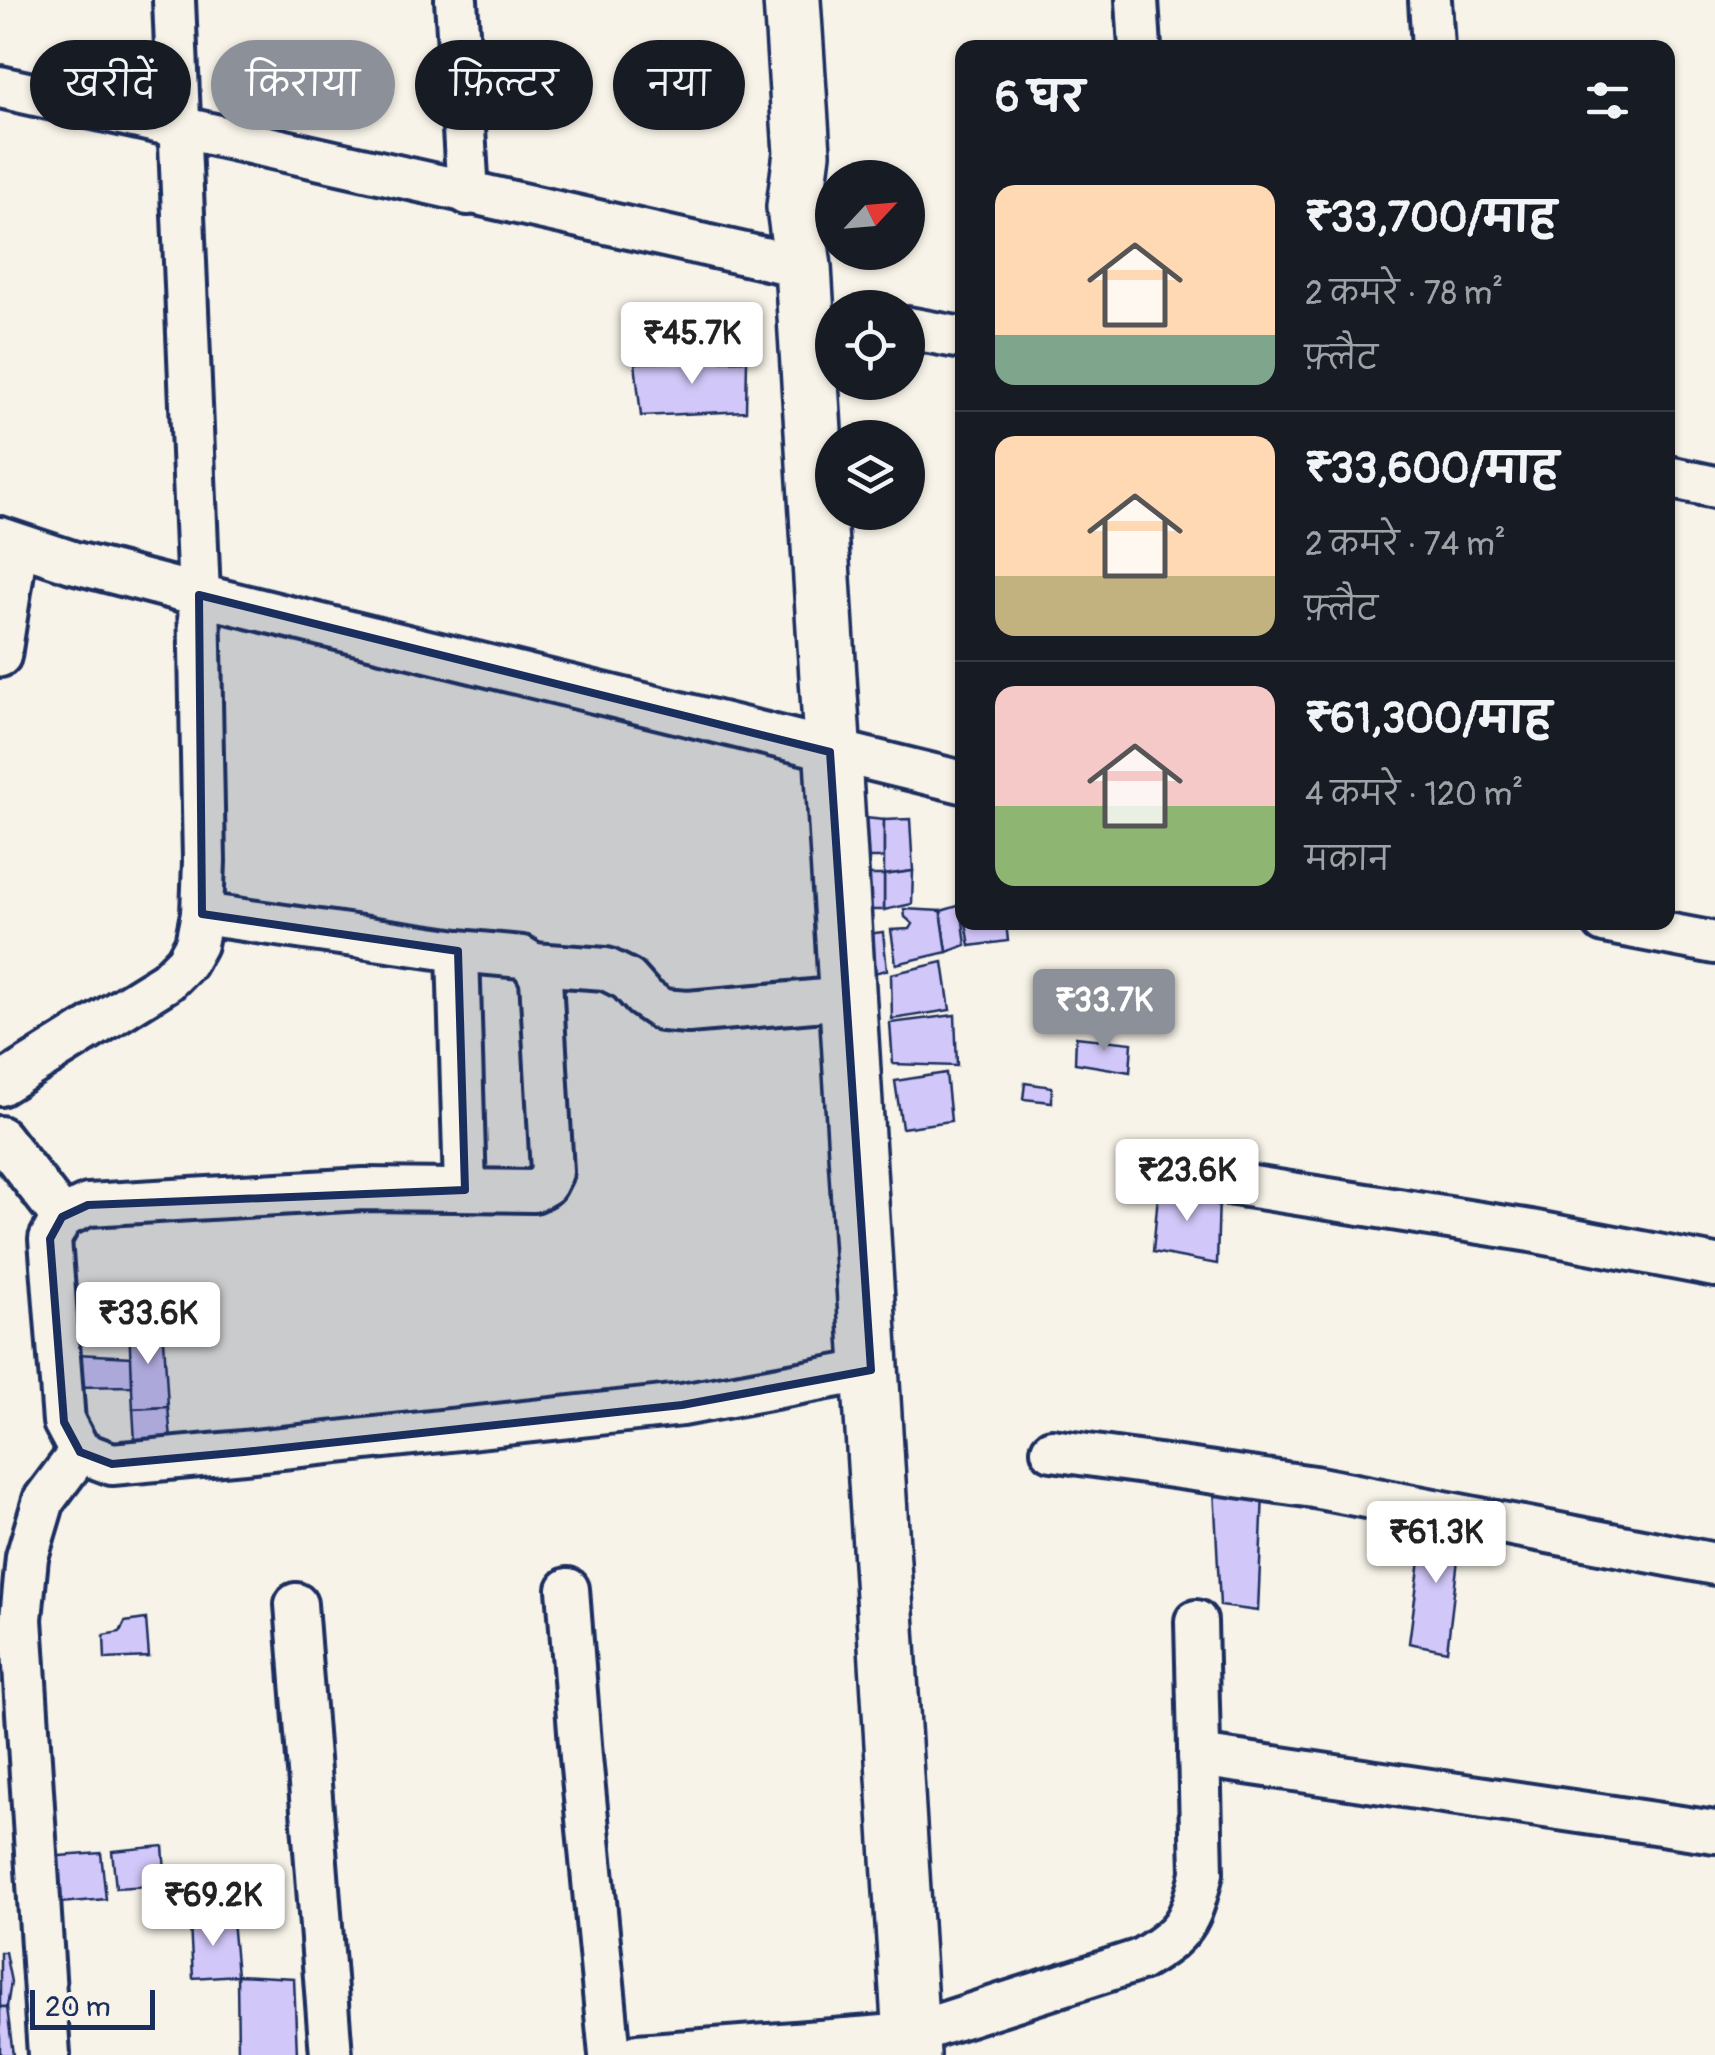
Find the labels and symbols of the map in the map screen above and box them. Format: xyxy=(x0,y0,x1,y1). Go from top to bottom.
north arrow xyxy=(815,160,925,270)
pin: ₹45.7K xyxy=(611,302,773,387)
pin: ₹33.7K xyxy=(1023,969,1185,1054)
pin: ₹23.6K xyxy=(1106,1139,1268,1224)
pin: ₹33.6K xyxy=(67,1282,229,1367)
pin: ₹61.3K xyxy=(1355,1501,1517,1586)
pin: ₹69.2K xyxy=(132,1864,294,1949)
scale bar xyxy=(30,1985,155,2030)

